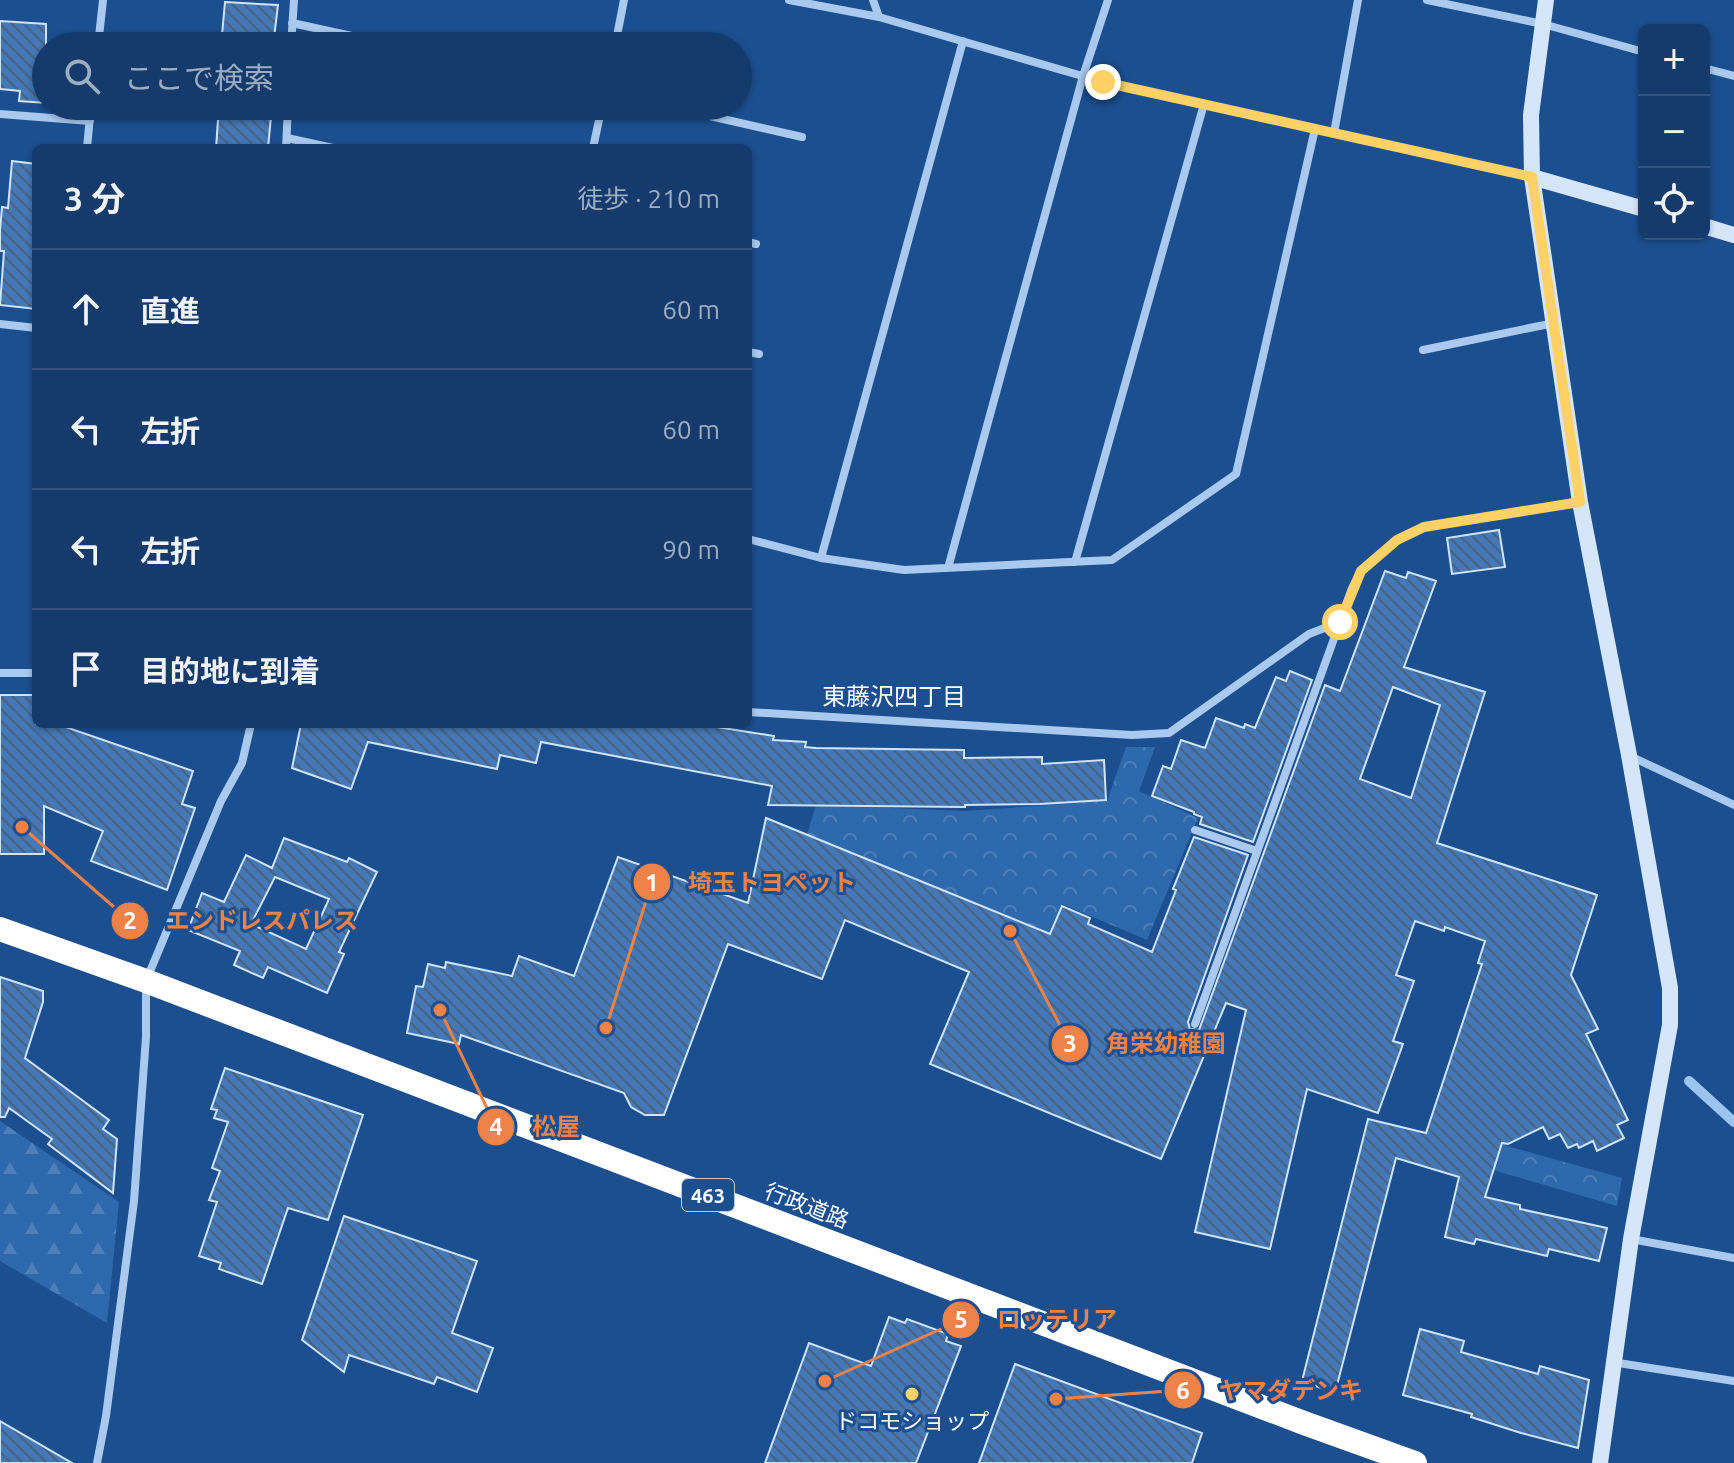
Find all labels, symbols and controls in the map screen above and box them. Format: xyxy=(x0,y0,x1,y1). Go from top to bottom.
map controls xyxy=(1638,24,1710,240)
button: + xyxy=(1638,24,1710,96)
search box xyxy=(32,32,752,120)
icon: search xyxy=(60,54,104,98)
text: ここで検索 xyxy=(124,61,274,95)
route end xyxy=(1085,64,1121,100)
button: − xyxy=(1638,96,1710,168)
button: locate xyxy=(1638,168,1710,240)
text: 3 分 xyxy=(64,179,125,217)
text: 徒歩 · 210 m xyxy=(577,184,720,213)
icon: ahead xyxy=(64,287,108,331)
text: 直進 xyxy=(140,294,200,328)
text: 60 m xyxy=(662,295,720,324)
icon: left xyxy=(64,407,108,451)
text: 左折 xyxy=(140,414,200,448)
text: 60 m xyxy=(662,415,720,444)
icon: left xyxy=(64,527,108,571)
text: 左折 xyxy=(140,534,200,568)
text: 90 m xyxy=(662,535,720,564)
route start xyxy=(1322,604,1358,640)
icon: arrive xyxy=(64,647,108,691)
text: 目的地に到着 xyxy=(140,654,320,688)
district label: 東藤沢四丁目 xyxy=(822,683,966,710)
callout: 埼玉トヨペット xyxy=(632,858,872,906)
text: 1 xyxy=(645,869,659,896)
text: 埼玉トヨペット xyxy=(688,869,856,896)
callout: エンドレスパレス xyxy=(110,897,374,945)
text: 2 xyxy=(123,907,137,934)
text: エンドレスパレス xyxy=(166,907,358,934)
callout: 角栄幼稚園 xyxy=(1050,1020,1242,1068)
text: 3 xyxy=(1063,1030,1077,1057)
text: 角栄幼稚園 xyxy=(1106,1030,1226,1057)
callout: 松屋 xyxy=(476,1103,596,1151)
text: 4 xyxy=(489,1113,503,1140)
text: 松屋 xyxy=(532,1113,580,1140)
street label: 行政道路 xyxy=(761,1178,853,1232)
road number: 463 xyxy=(682,1179,734,1211)
callout: ロッテリア xyxy=(941,1296,1133,1344)
text: 5 xyxy=(954,1306,968,1333)
text: ロッテリア xyxy=(997,1306,1117,1333)
callout: ヤマダデンキ xyxy=(1163,1366,1379,1414)
text: 6 xyxy=(1176,1377,1190,1404)
text: ヤマダデンキ xyxy=(1219,1377,1363,1404)
marker: ドコモショップ xyxy=(903,1385,921,1403)
place label: ドコモショップ xyxy=(835,1408,989,1433)

